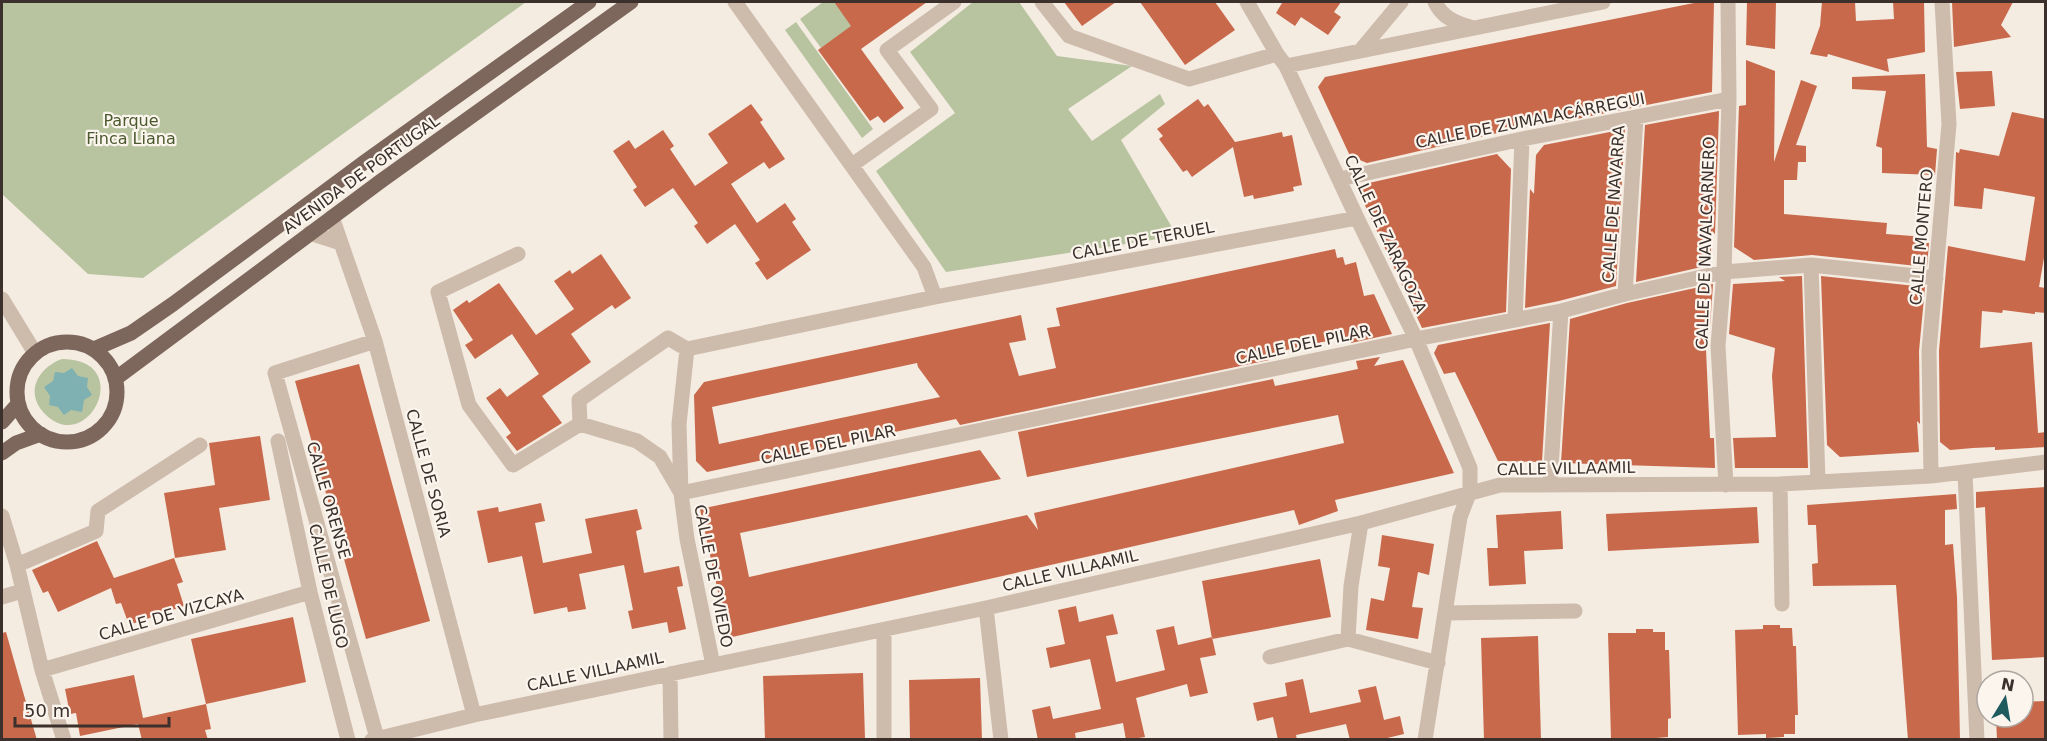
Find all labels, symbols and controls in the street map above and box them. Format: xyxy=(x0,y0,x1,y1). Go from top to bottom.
street label: CALLE DE ZUMALACÁRREGUI xyxy=(1414,89,1646,152)
park label: Parque Finca Liana xyxy=(86,111,176,148)
street label: AVENIDA DE PORTUGAL xyxy=(279,111,443,238)
street label: CALLE DE NAVARRA xyxy=(1599,125,1628,283)
street label: CALLE DE NAVALCARNERO xyxy=(1692,136,1719,350)
street label: CALLE DE ZARAGOZA xyxy=(1340,152,1431,316)
street label: CALLE MONTERO xyxy=(1906,168,1937,306)
street label: CALLE DE TERUEL xyxy=(1070,217,1216,264)
street label: CALLE DEL PILAR xyxy=(1234,321,1372,368)
street label: CALLE DE SORIA xyxy=(402,407,455,539)
street label: CALLE DEL PILAR xyxy=(759,421,897,468)
street label: CALLE ORENSE xyxy=(303,439,354,561)
street label: CALLE VILLAAMIL xyxy=(1496,458,1636,479)
street label: CALLE DE OVIEDO xyxy=(690,503,737,649)
street label: CALLE DE LUGO xyxy=(305,522,352,650)
street label: CALLE VILLAAMIL xyxy=(1000,546,1140,595)
street label: CALLE DE VIZCAYA xyxy=(97,585,246,644)
street label: CALLE VILLAAMIL xyxy=(525,648,665,695)
north arrow xyxy=(1975,669,2035,729)
text: N xyxy=(1999,674,2016,695)
scale bar xyxy=(15,690,170,728)
text: 50 m xyxy=(24,700,70,721)

